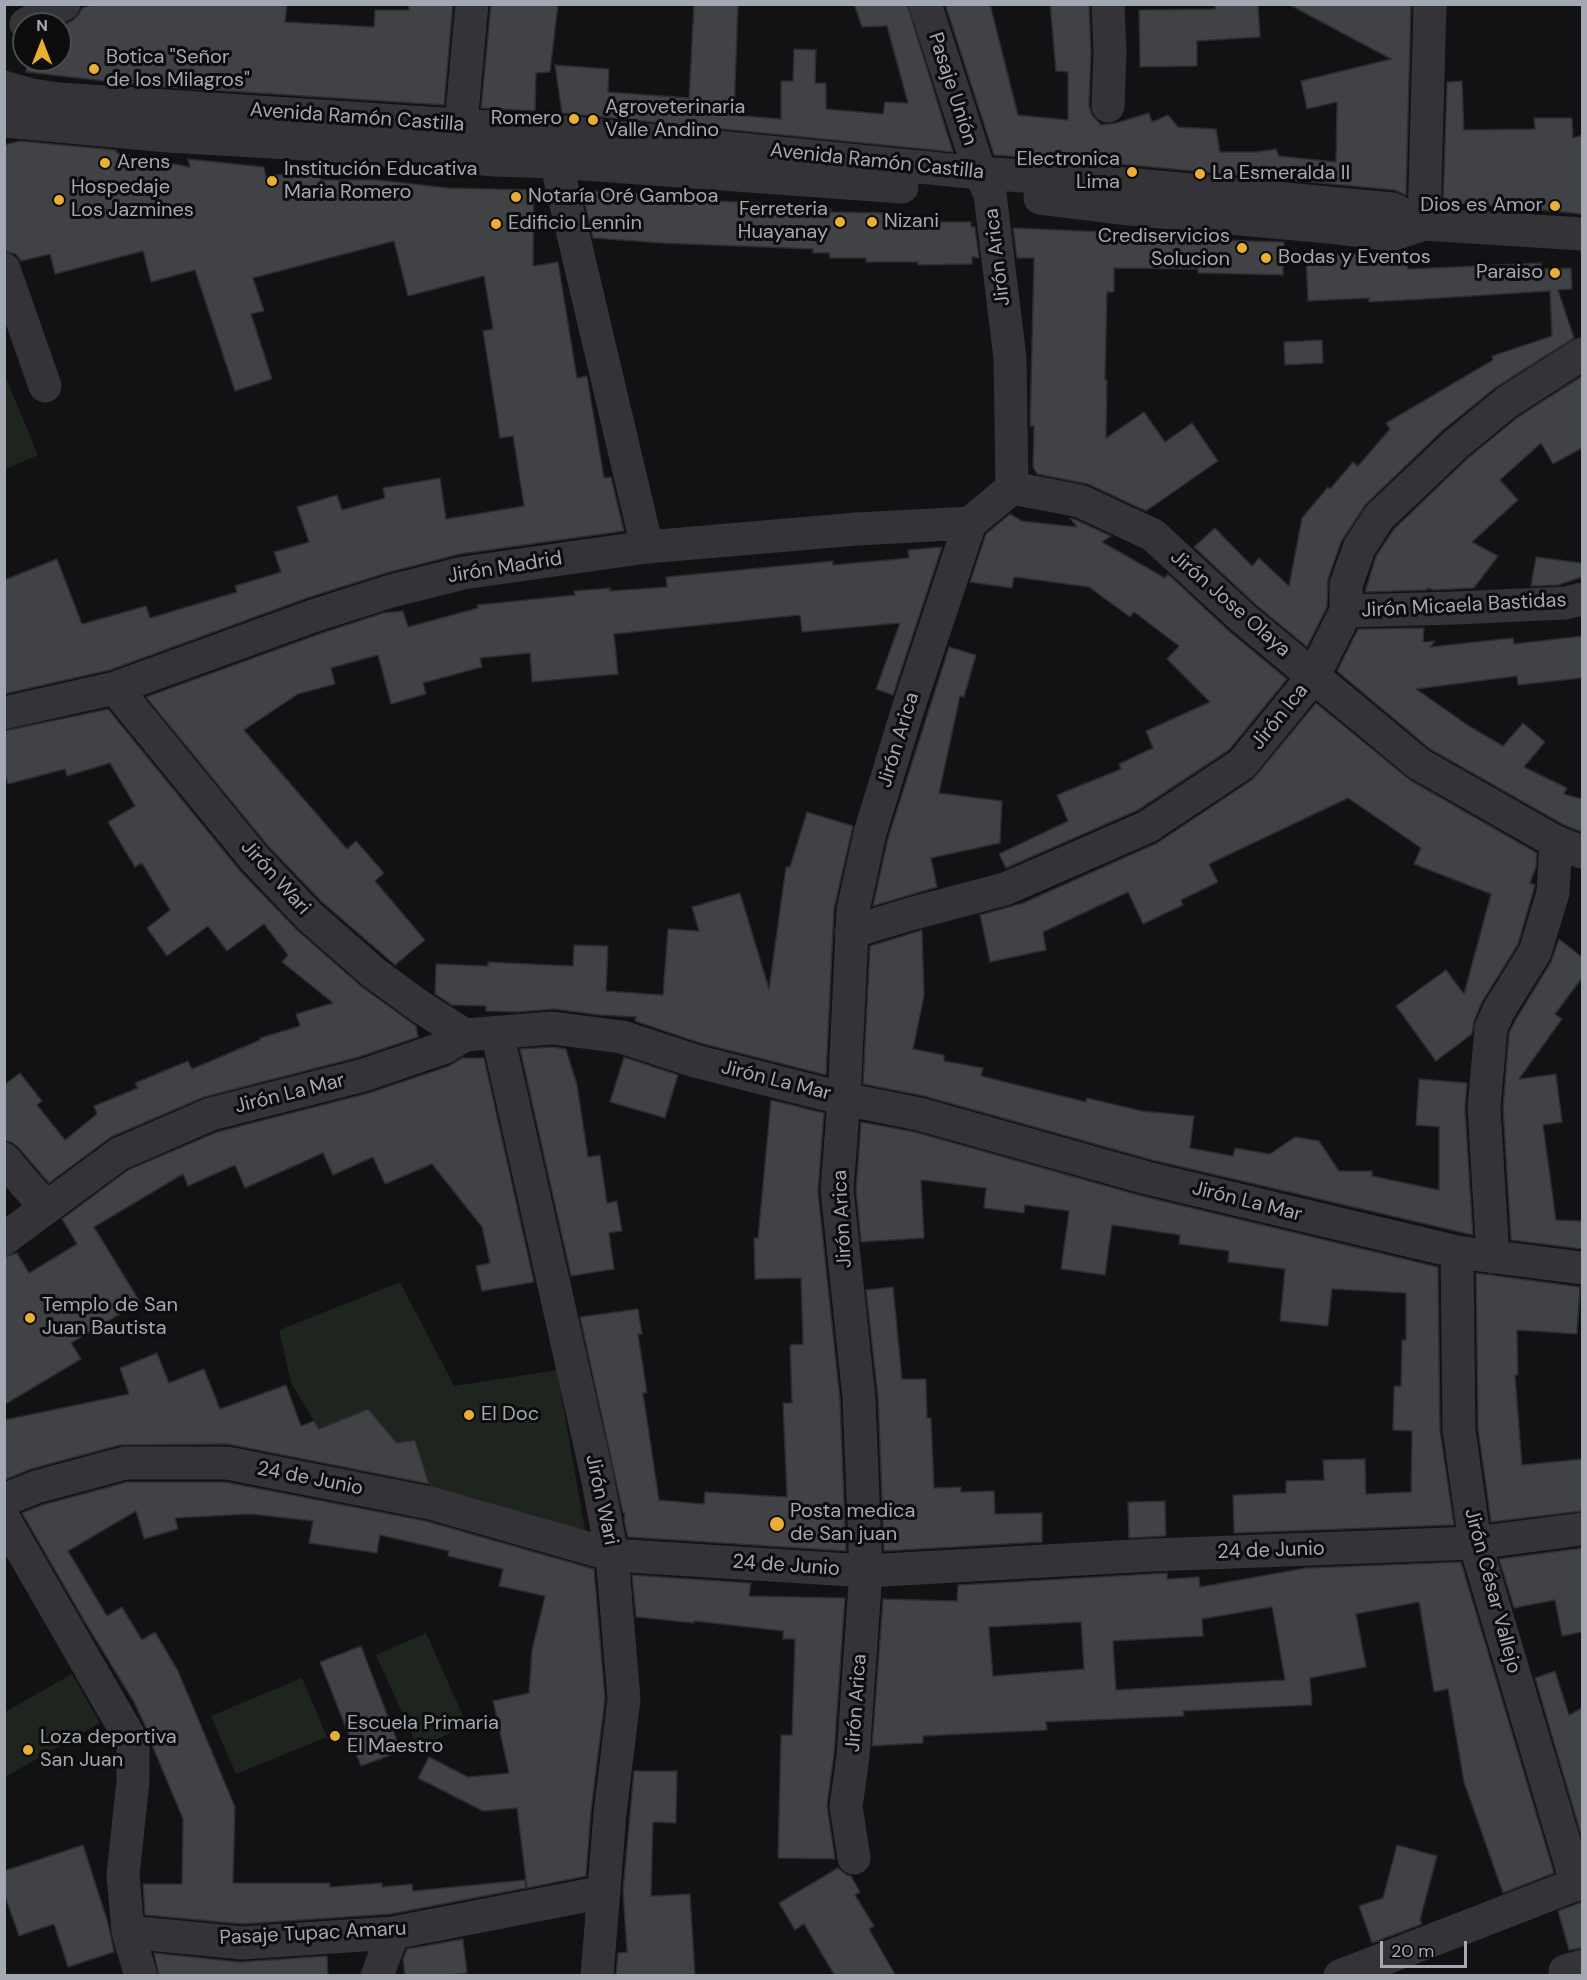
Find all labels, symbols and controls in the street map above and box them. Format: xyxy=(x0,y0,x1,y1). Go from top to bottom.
north arrow xyxy=(12,12,72,72)
text: N xyxy=(36,15,48,36)
street label: Pasaje Unión xyxy=(922,30,982,148)
place label: Botica "Señor de los Milagros" xyxy=(106,46,250,93)
marker: Botica "Señor de los Milagros" xyxy=(87,62,101,76)
place label: Agroveterinaria Valle Andino xyxy=(605,96,745,143)
street label: Avenida Ramón Castilla xyxy=(249,99,465,137)
place label: Romero xyxy=(491,107,562,131)
marker: Romero xyxy=(567,112,581,126)
marker: Agroveterinaria Valle Andino xyxy=(586,113,600,127)
street label: Avenida Ramón Castilla xyxy=(769,139,985,185)
place label: Electronica Lima xyxy=(1016,148,1120,195)
place label: Arens xyxy=(117,151,170,175)
marker: Arens xyxy=(98,156,112,170)
place label: Institución Educativa Maria Romero xyxy=(284,158,477,205)
place label: La Esmeralda II xyxy=(1212,162,1350,186)
marker: Electronica Lima xyxy=(1125,165,1139,179)
marker: La Esmeralda II xyxy=(1193,167,1207,181)
marker: Institución Educativa Maria Romero xyxy=(265,174,279,188)
place label: Hospedaje Los Jazmines xyxy=(71,176,194,223)
place label: Notaría Oré Gamboa xyxy=(528,185,718,209)
marker: Notaría Oré Gamboa xyxy=(509,190,523,204)
marker: Hospedaje Los Jazmines xyxy=(52,193,66,207)
place label: Dios es Amor xyxy=(1420,194,1543,218)
place label: Ferreteria Huayanay xyxy=(738,198,828,245)
marker: Dios es Amor xyxy=(1548,199,1562,213)
street label: Jirón Arica xyxy=(980,207,1016,307)
place label: Nizani xyxy=(884,210,939,234)
place label: Edificio Lennin xyxy=(508,212,642,236)
marker: Ferreteria Huayanay xyxy=(833,215,847,229)
marker: Nizani xyxy=(865,215,879,229)
marker: Edificio Lennin xyxy=(489,217,503,231)
place label: Crediservicios Solucion xyxy=(1098,225,1230,272)
marker: Crediservicios Solucion xyxy=(1235,241,1249,255)
place label: Bodas y Eventos xyxy=(1278,246,1431,270)
marker: Bodas y Eventos xyxy=(1259,251,1273,265)
place label: Paraiso xyxy=(1476,261,1543,285)
marker: Paraiso xyxy=(1548,266,1562,280)
street label: Jirón Jose Olaya xyxy=(1165,545,1295,663)
street label: Jirón Madrid xyxy=(446,547,564,589)
street label: Jirón Micaela Bastidas xyxy=(1361,589,1567,623)
street label: Jirón Ica xyxy=(1246,679,1314,755)
street label: Jirón Arica xyxy=(873,689,925,791)
street label: Jirón Wari xyxy=(235,836,315,920)
street label: Jirón La Mar xyxy=(719,1056,833,1106)
street label: Jirón La Mar xyxy=(233,1069,347,1119)
street label: Jirón Arica xyxy=(828,1169,858,1269)
street label: Jirón La Mar xyxy=(1190,1177,1304,1227)
place label: Templo de San Juan Bautista xyxy=(42,1294,178,1341)
marker: Templo de San Juan Bautista xyxy=(23,1311,37,1325)
place label: El Doc xyxy=(481,1403,539,1427)
marker: El Doc xyxy=(462,1408,476,1422)
street label: Jirón Wari xyxy=(580,1453,622,1547)
street label: 24 de Junio xyxy=(255,1457,365,1501)
place label: Posta medica de San juan xyxy=(790,1500,915,1547)
street label: Jirón César Vallejo xyxy=(1458,1506,1526,1676)
marker: Posta medica de San juan xyxy=(768,1515,786,1533)
street label: 24 de Junio xyxy=(1217,1537,1325,1565)
street label: 24 de Junio xyxy=(732,1550,840,1582)
street label: Jirón Arica xyxy=(842,1653,872,1753)
place label: Escuela Primaria El Maestro xyxy=(347,1712,499,1759)
place label: Loza deportiva San Juan xyxy=(40,1726,177,1773)
marker: Escuela Primaria El Maestro xyxy=(328,1729,342,1743)
marker: Loza deportiva San Juan xyxy=(21,1743,35,1757)
street label: Pasaje Tupac Amaru xyxy=(219,1917,407,1951)
scale bar xyxy=(1383,1929,1470,1967)
text: 20 m xyxy=(1391,1939,1434,1963)

